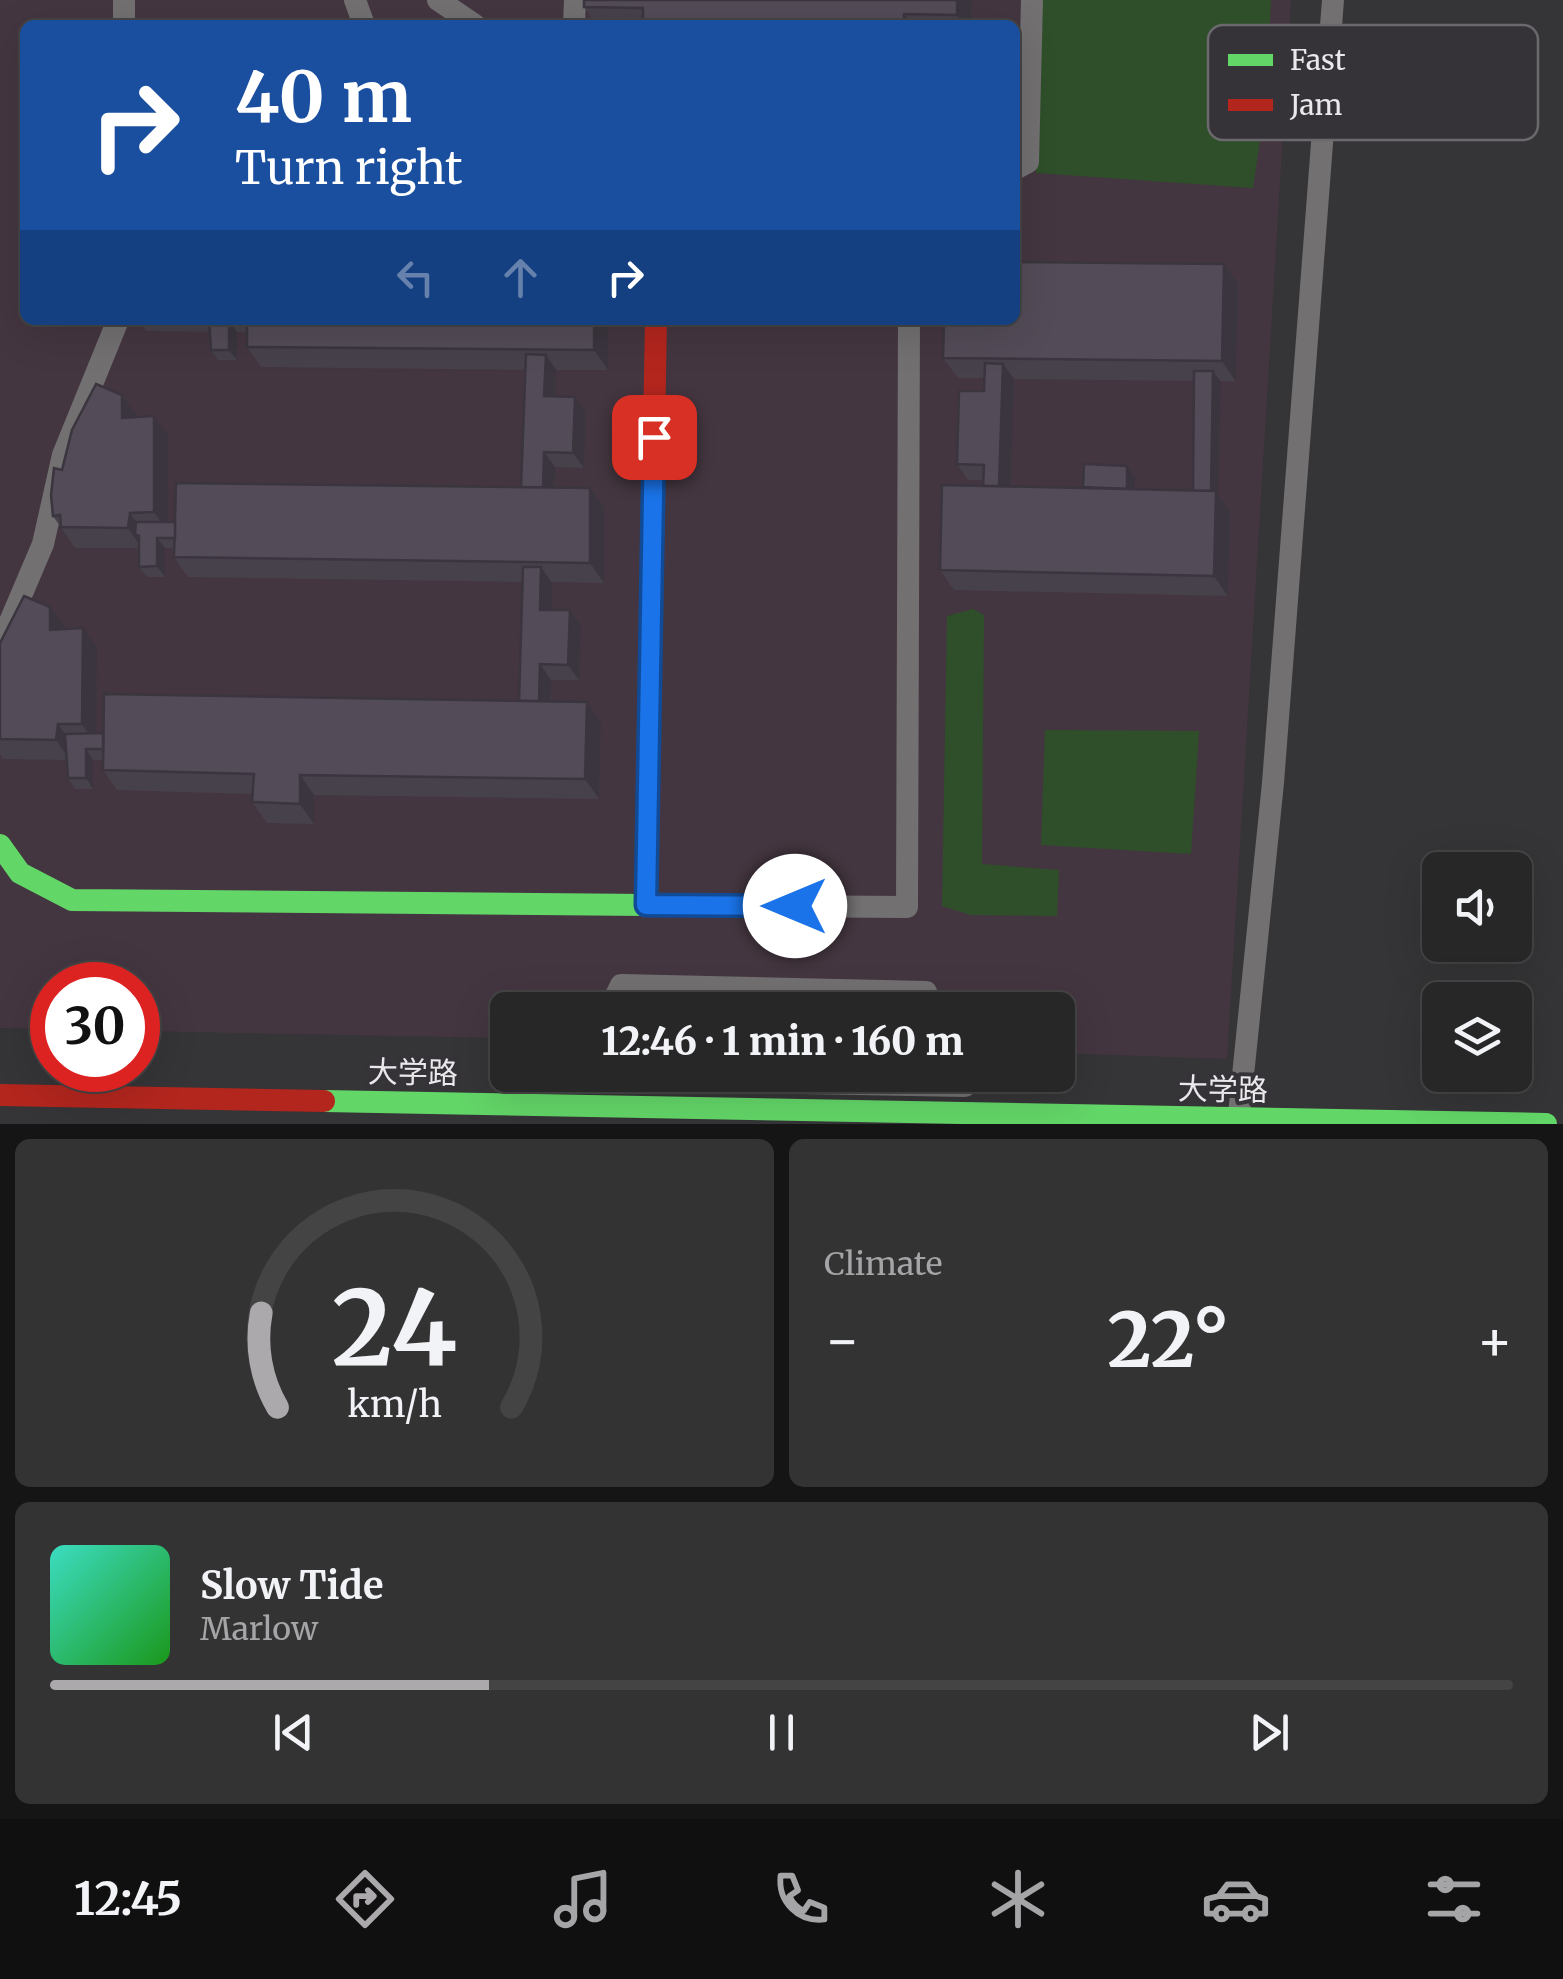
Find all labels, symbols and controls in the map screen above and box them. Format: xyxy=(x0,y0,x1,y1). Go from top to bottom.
legend xyxy=(1208,25,1538,140)
text: Fast xyxy=(1290,42,1346,78)
text: 40 m xyxy=(235,53,412,141)
icon: right xyxy=(70,60,200,190)
text: Jam xyxy=(1289,87,1343,123)
text: Turn right xyxy=(235,140,463,196)
icon: left xyxy=(388,250,443,305)
icon: ahead xyxy=(493,250,548,305)
icon: right xyxy=(598,250,653,305)
pin xyxy=(612,395,697,480)
icon: arrive xyxy=(627,410,682,465)
map controls xyxy=(1422,852,1532,1092)
button: sound xyxy=(1422,852,1532,962)
position arrow xyxy=(743,854,847,958)
speed limit sign: 30 xyxy=(30,962,160,1092)
button: layers xyxy=(1422,982,1532,1092)
text: 12:46 · 1 min · 160 m xyxy=(601,1018,964,1065)
street label: 大学路 xyxy=(368,1052,458,1092)
street label: 大学路 xyxy=(1178,1069,1268,1109)
text: Climate xyxy=(824,1244,942,1284)
text: 24 xyxy=(332,1263,457,1393)
text: 22° xyxy=(1107,1293,1230,1387)
text: − xyxy=(824,1306,861,1375)
text: + xyxy=(1476,1306,1513,1375)
text: km/h xyxy=(347,1382,442,1427)
text: Slow Tide xyxy=(200,1562,384,1609)
text: Marlow xyxy=(200,1609,318,1649)
icon: previous xyxy=(266,1705,321,1760)
icon: pause xyxy=(754,1705,809,1760)
icon: next xyxy=(1242,1705,1297,1760)
icon: directions xyxy=(330,1864,400,1934)
icon: music xyxy=(548,1864,618,1934)
icon: phone xyxy=(766,1864,836,1934)
icon: climate xyxy=(983,1864,1053,1934)
icon: car xyxy=(1201,1864,1271,1934)
icon: filters xyxy=(1419,1864,1489,1934)
text: 12:45 xyxy=(74,1871,182,1927)

